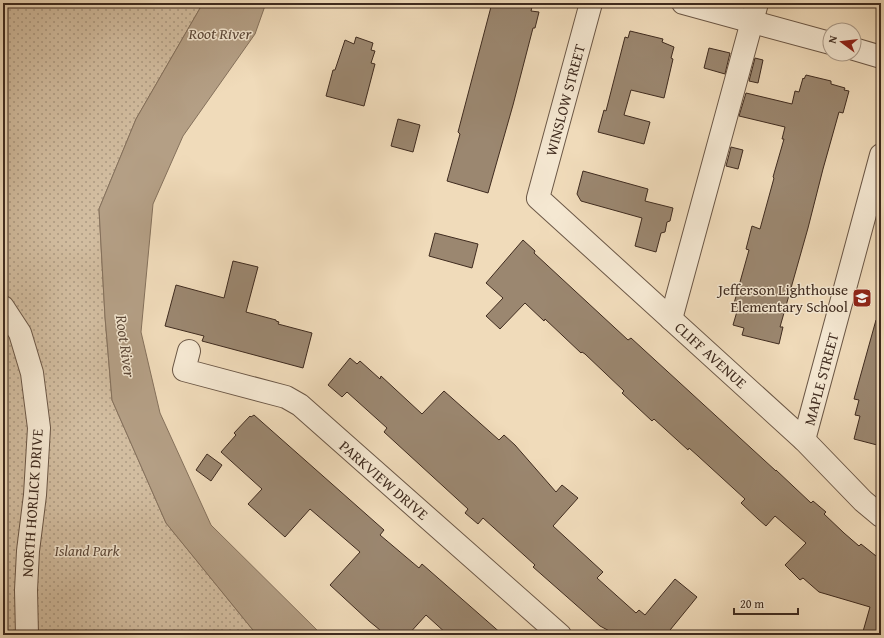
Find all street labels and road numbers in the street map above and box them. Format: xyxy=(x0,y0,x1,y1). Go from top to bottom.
street label: WINSLOW STREET xyxy=(540,41,590,158)
street label: CLIFF AVENUE xyxy=(670,317,752,393)
street label: MAPLE STREET xyxy=(798,330,844,428)
street label: NORTH HORLICK DRIVE xyxy=(16,428,48,578)
street label: PARKVIEW DRIVE xyxy=(335,435,433,525)

